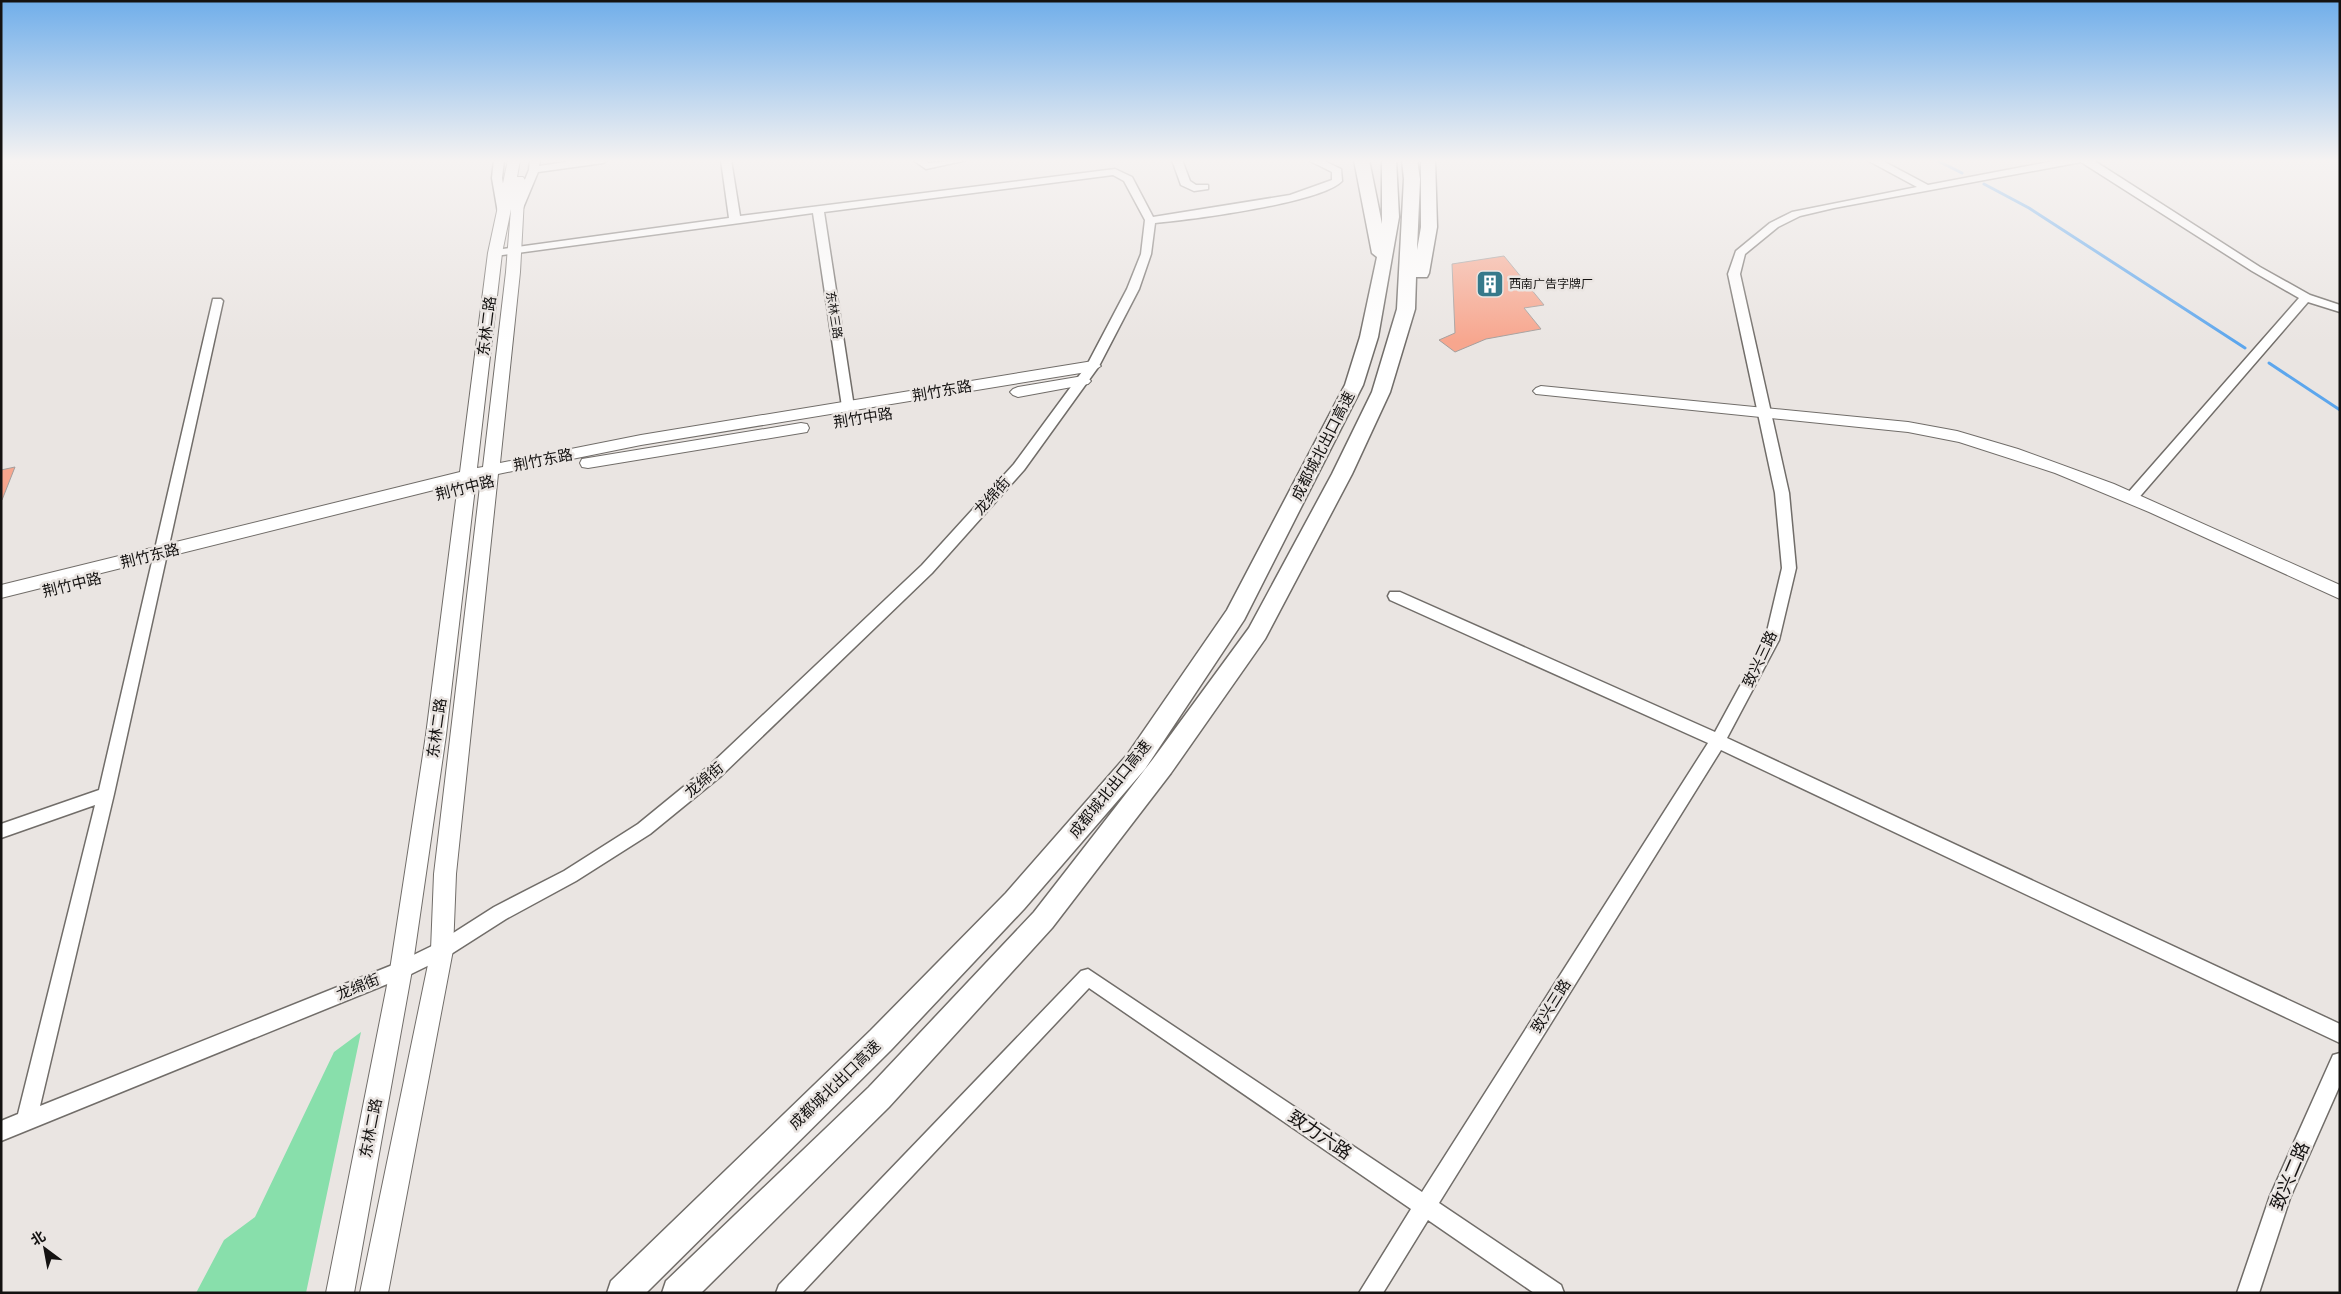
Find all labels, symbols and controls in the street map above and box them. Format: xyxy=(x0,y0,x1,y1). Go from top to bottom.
building icon: 西南广告字牌厂 xyxy=(1475,269,1505,299)
place label: 西南广告字牌厂 xyxy=(1509,275,1593,292)
street label: 东林三路 xyxy=(822,290,847,340)
street label: 东林二路 xyxy=(472,295,500,357)
street label: 荆竹东路 xyxy=(911,375,973,405)
street label: 成都城北出口高速 xyxy=(1286,388,1358,504)
street label: 荆竹中路 xyxy=(832,402,894,432)
street label: 荆竹东路 xyxy=(511,443,574,475)
street label: 荆竹中路 xyxy=(433,470,496,504)
street label: 龙绵街 xyxy=(969,472,1014,519)
street label: 荆竹东路 xyxy=(118,538,181,572)
street label: 荆竹中路 xyxy=(40,567,103,601)
street label: 致兴三路 xyxy=(1737,627,1781,690)
street label: 东林二路 xyxy=(422,697,450,759)
street label: 成都城北出口高速 xyxy=(1064,735,1155,841)
street label: 龙绵街 xyxy=(680,757,727,801)
street label: 龙绵街 xyxy=(333,968,382,1004)
street label: 致兴三路 xyxy=(1526,975,1575,1036)
street label: 成都城北出口高速 xyxy=(784,1035,884,1133)
street label: 东林二路 xyxy=(354,1096,386,1159)
street label: 致力六路 xyxy=(1284,1104,1357,1164)
street label: 致兴二路 xyxy=(2264,1138,2314,1213)
north arrow xyxy=(20,1224,70,1274)
text: 北 xyxy=(27,1226,49,1249)

